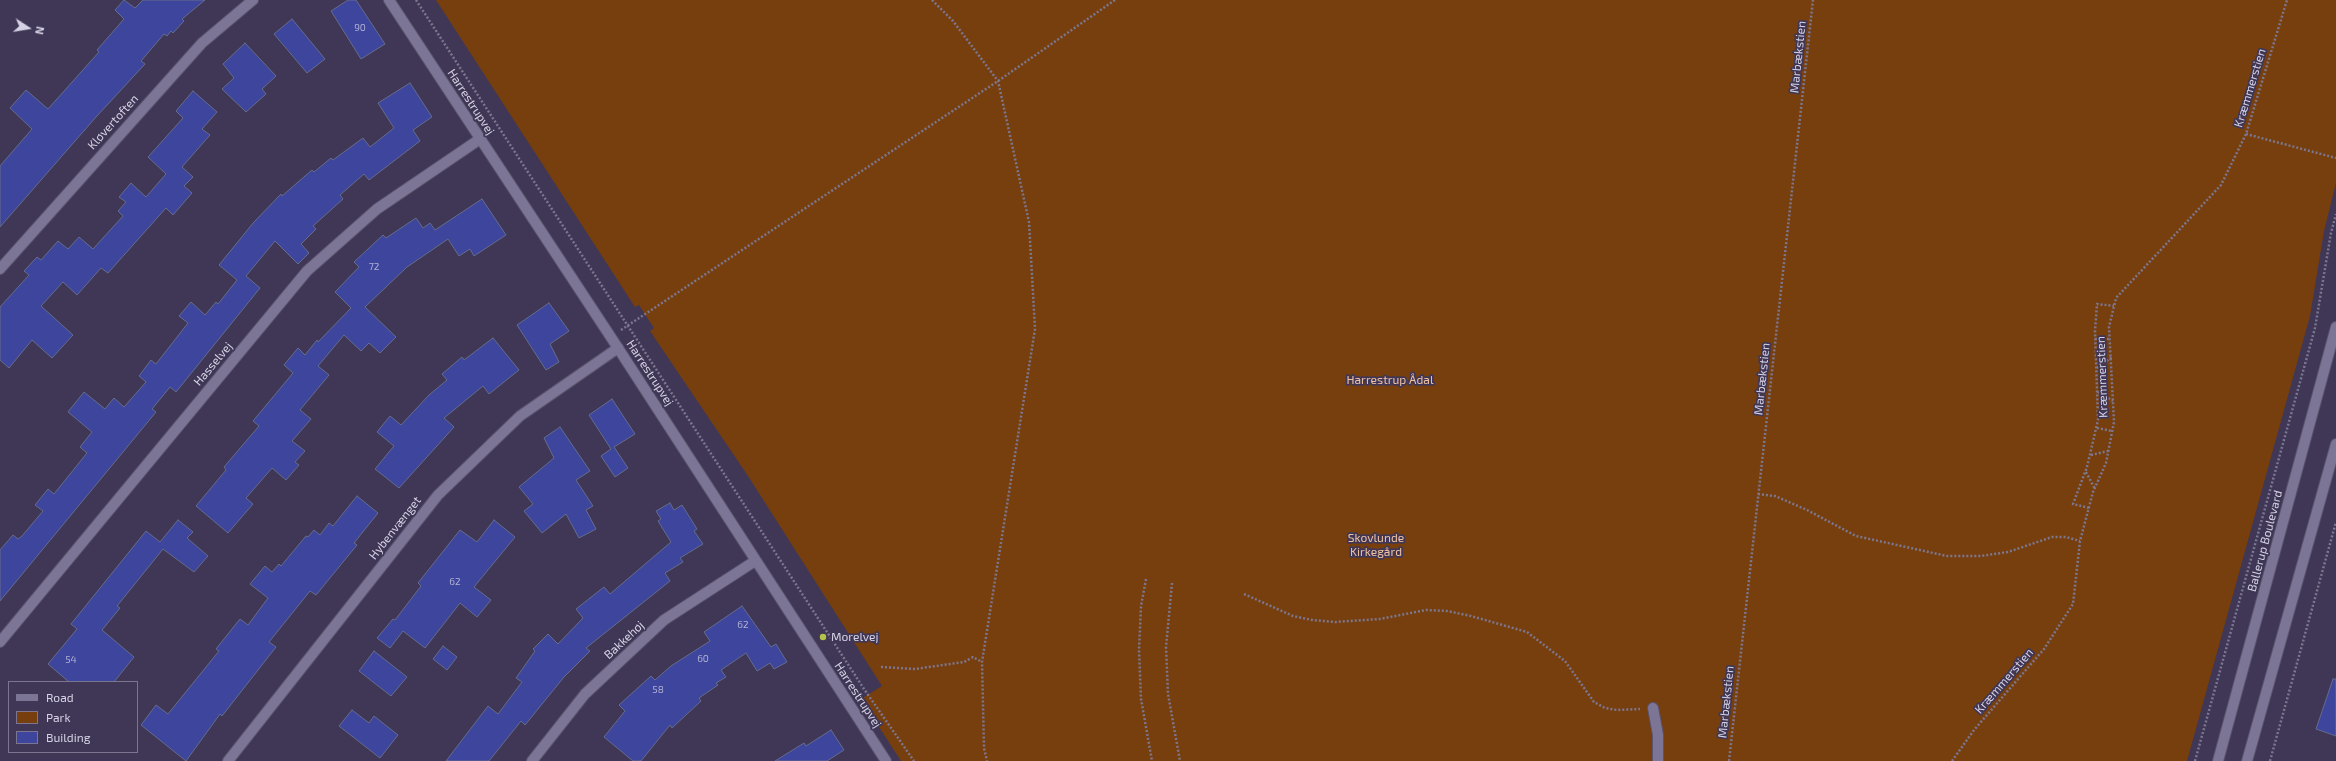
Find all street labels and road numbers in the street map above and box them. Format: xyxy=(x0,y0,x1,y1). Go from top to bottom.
street label: Marbækstien xyxy=(1787,20,1809,94)
street label: Kræmmerstien xyxy=(2231,47,2269,129)
street label: Harrestrupvej xyxy=(444,66,498,138)
street label: Kløvertoften xyxy=(85,92,141,152)
street label: Kræmmerstien xyxy=(2093,336,2111,418)
street label: Harrestrupvej xyxy=(623,337,677,409)
street label: Hasselvej xyxy=(191,339,235,389)
street label: Marbækstien xyxy=(1751,342,1773,416)
street label: Ballerup Boulevard xyxy=(2245,489,2285,593)
street label: Hybenvænget xyxy=(366,494,424,562)
street label: Bakkehøj xyxy=(601,618,647,662)
street label: Kræmmerstien xyxy=(1972,645,2036,717)
street label: Harrestrupvej xyxy=(831,659,885,731)
street label: Marbækstien xyxy=(1715,665,1737,739)

